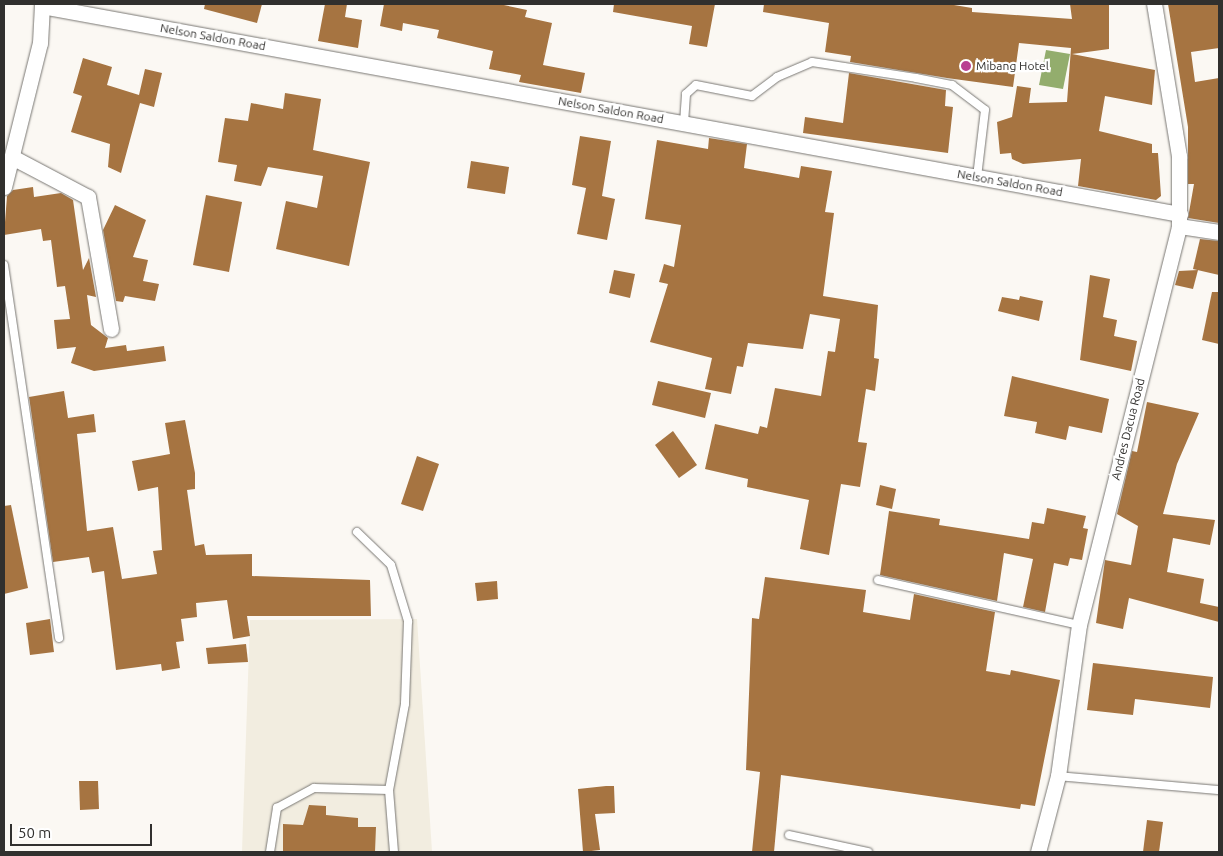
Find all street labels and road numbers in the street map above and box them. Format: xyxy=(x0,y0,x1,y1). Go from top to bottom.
street label: Nelson Saldon Road xyxy=(159,21,267,53)
street label: Nelson Saldon Road xyxy=(557,94,665,126)
street label: Nelson Saldon Road xyxy=(956,167,1064,199)
street label: Andres Dacua Road xyxy=(1108,377,1148,481)

